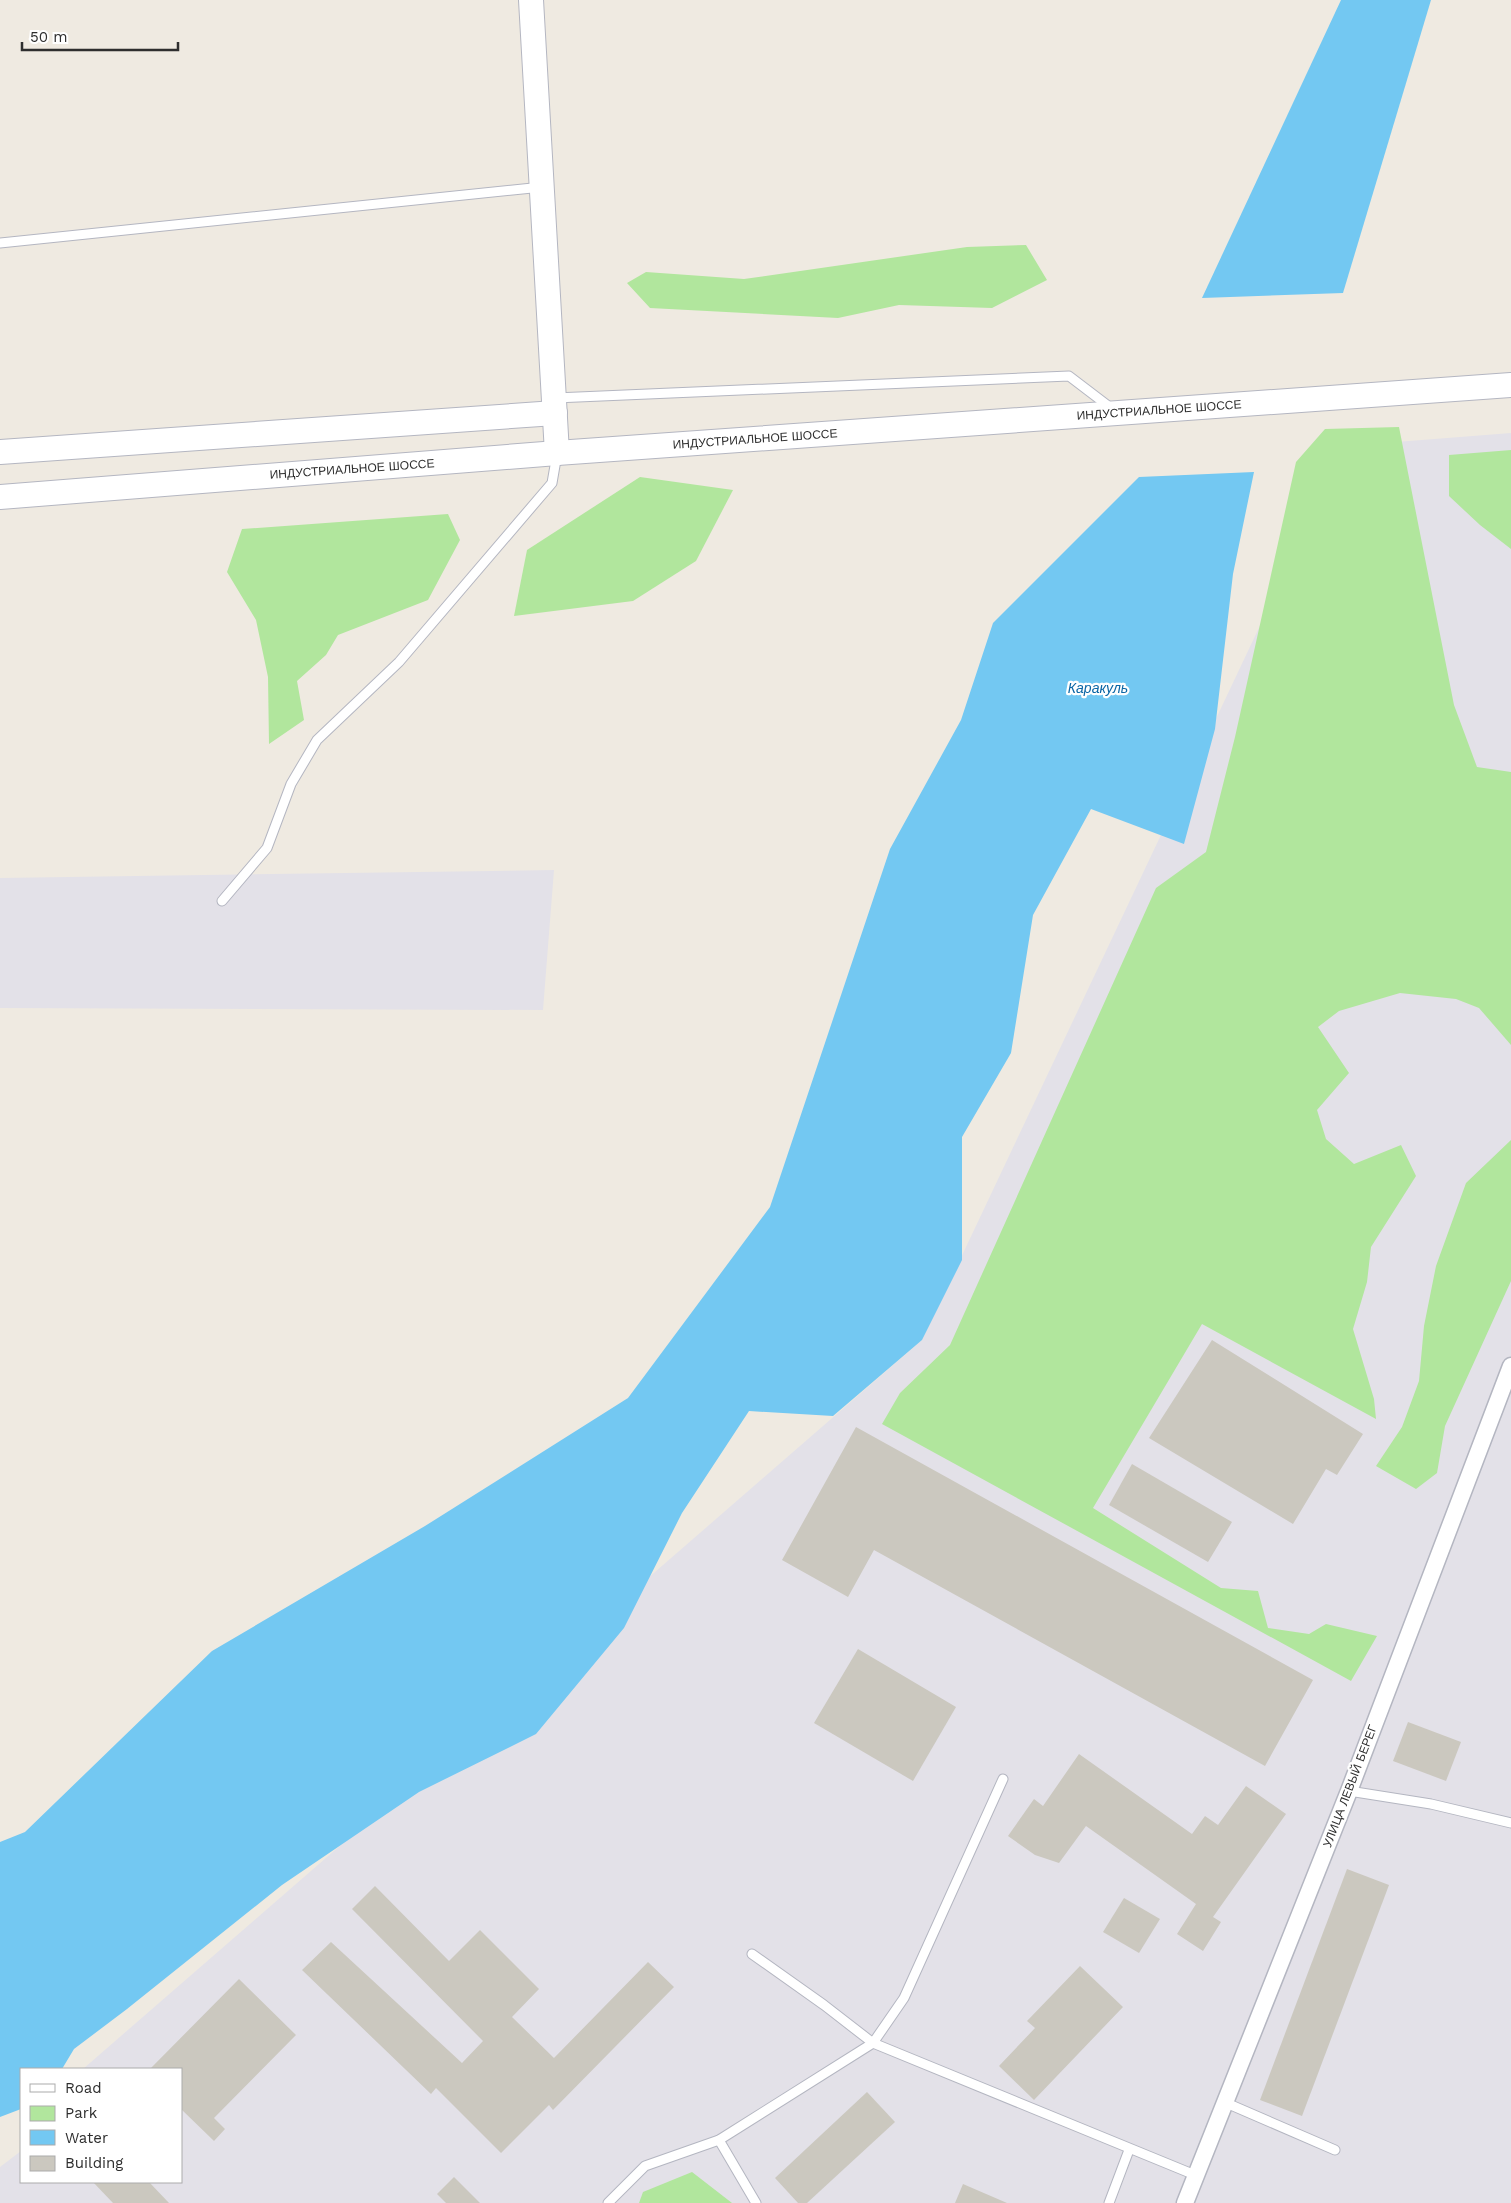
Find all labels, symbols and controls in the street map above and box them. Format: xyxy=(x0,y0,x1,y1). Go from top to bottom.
scale bar xyxy=(22,20,179,52)
text: 50 m xyxy=(30,28,67,46)
street label: ИНДУСТРИАЛЬНОЕ ШОССЕ xyxy=(1076,397,1242,423)
street label: ИНДУСТРИАЛЬНОЕ ШОССЕ xyxy=(672,426,838,452)
street label: ИНДУСТРИАЛЬНОЕ ШОССЕ xyxy=(269,456,435,482)
water label: Каракуль xyxy=(1068,680,1128,696)
street label: УЛИЦА ЛЕВЫЙ БЕРЕГ xyxy=(1319,1722,1380,1849)
legend xyxy=(20,2068,182,2183)
text: Road xyxy=(65,2079,102,2097)
text: Park xyxy=(65,2104,98,2122)
text: Water xyxy=(65,2129,108,2147)
text: Building xyxy=(65,2154,123,2172)

